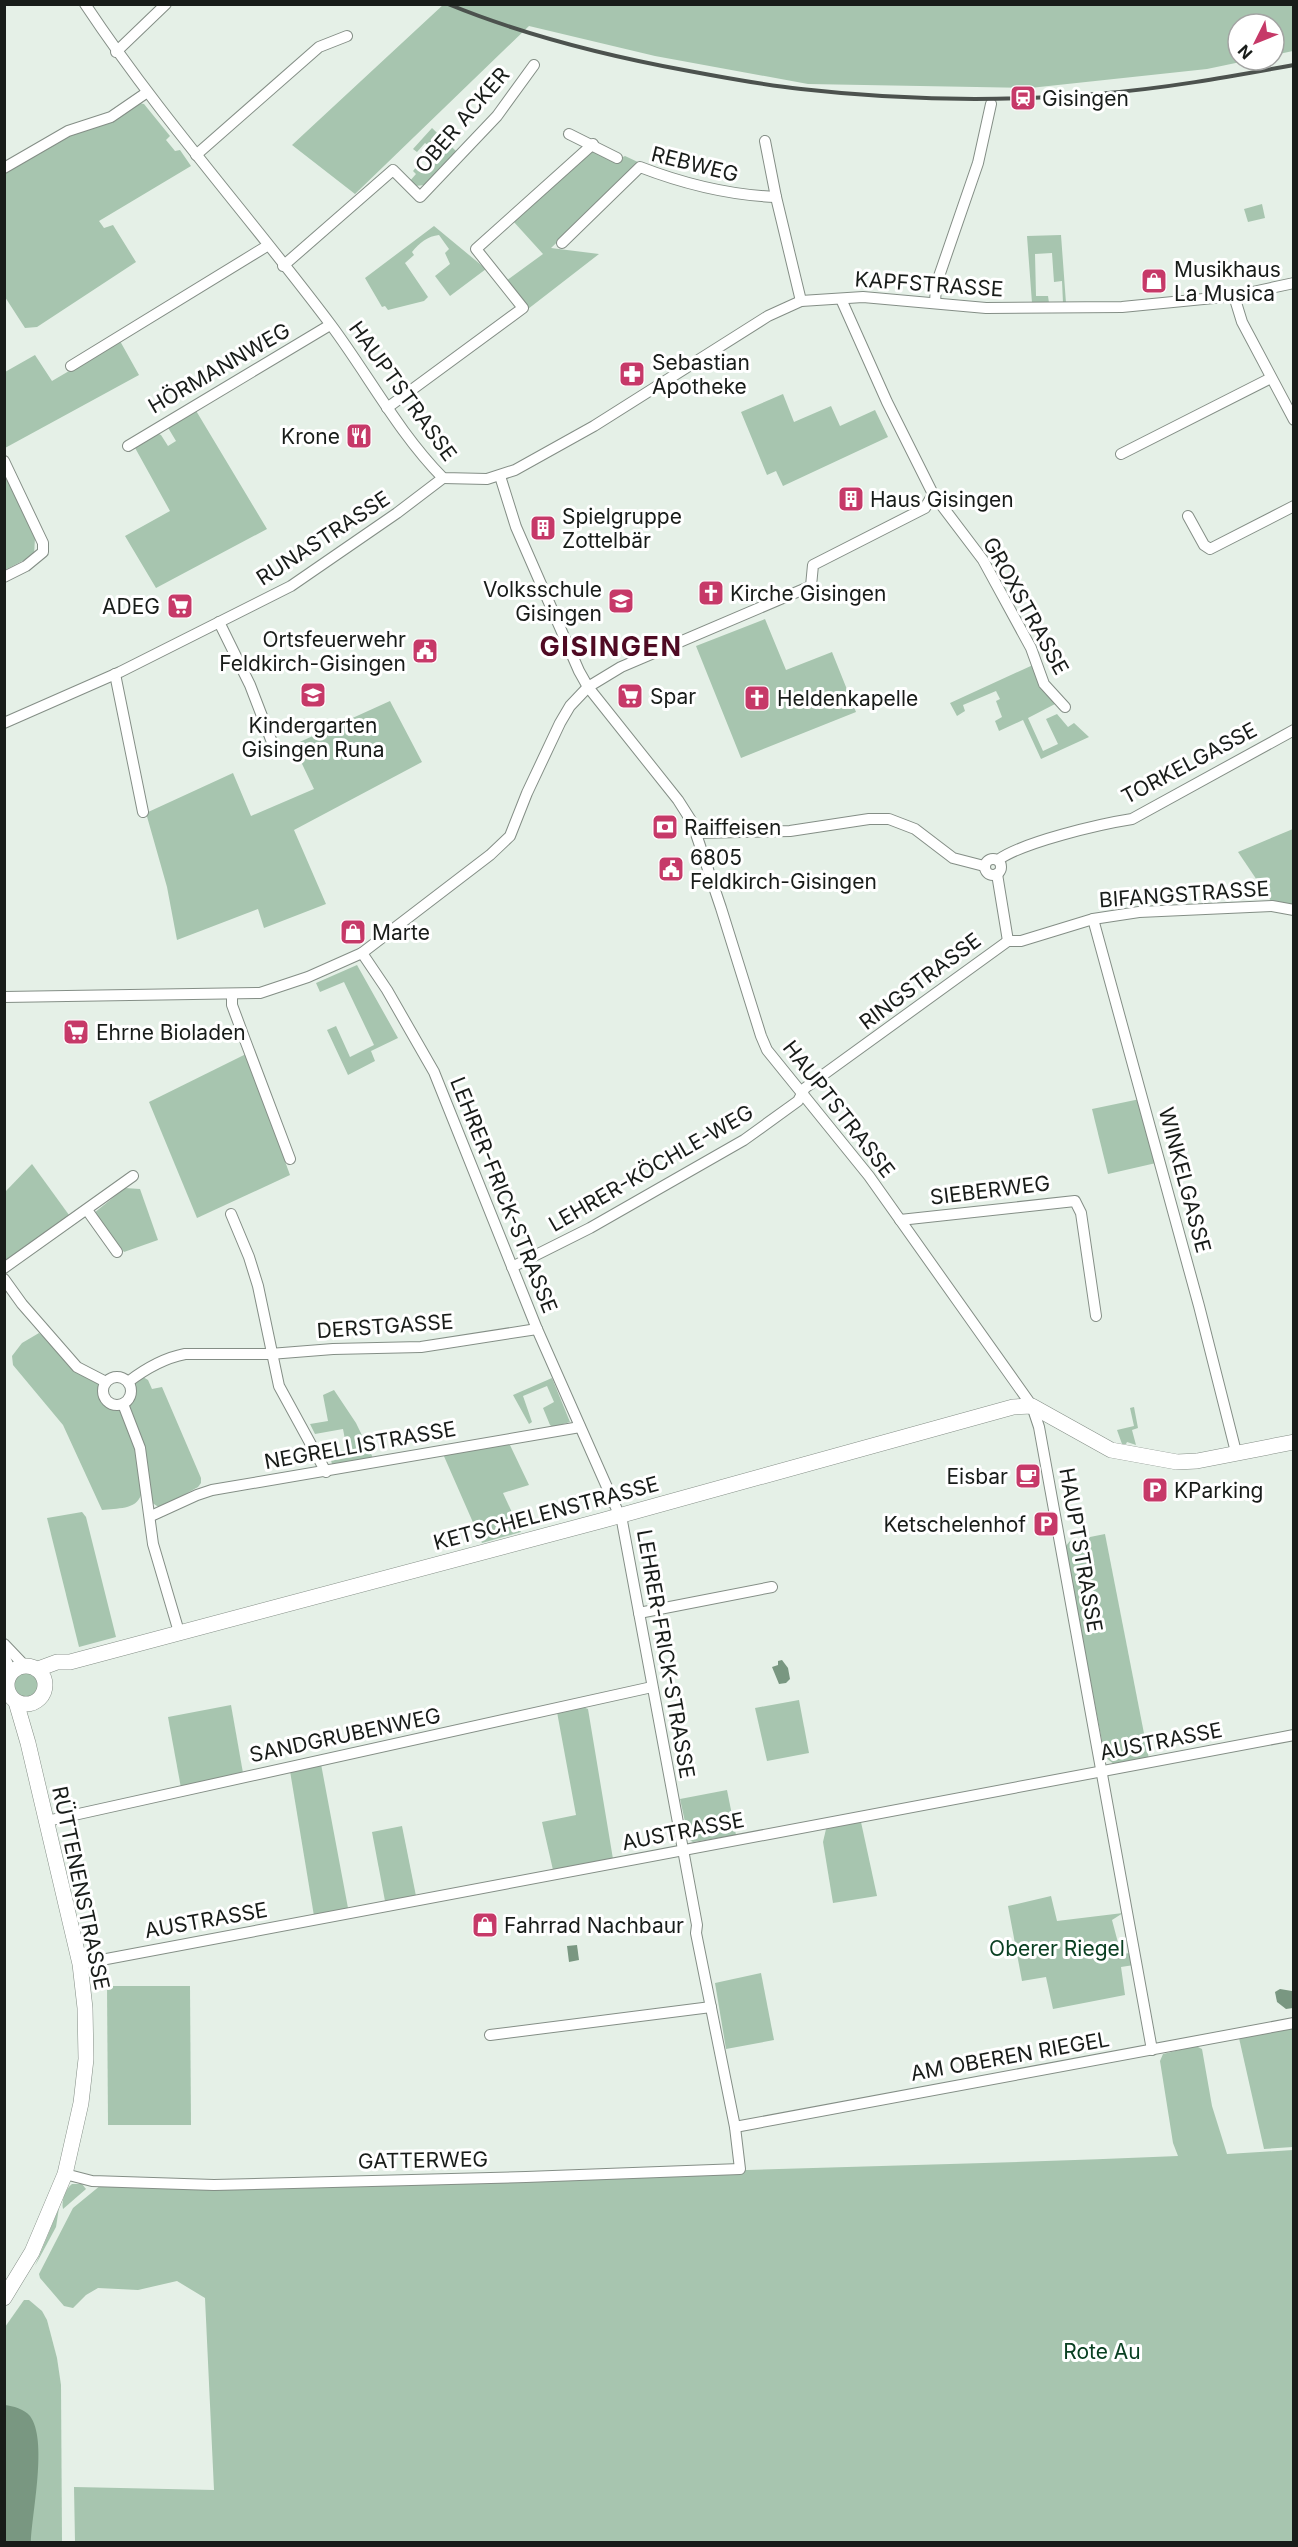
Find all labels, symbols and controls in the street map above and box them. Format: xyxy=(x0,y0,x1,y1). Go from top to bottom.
north arrow xyxy=(1226,12,1286,72)
text: N xyxy=(1234,41,1257,64)
street label: OBER ACKER xyxy=(410,62,514,178)
station icon: Gisingen xyxy=(1008,83,1038,113)
place label: Gisingen xyxy=(1042,86,1129,111)
street label: REBWEG xyxy=(649,141,741,187)
place label: Musikhaus La Musica xyxy=(1174,257,1281,306)
street label: KAPFSTRASSE xyxy=(854,266,1004,302)
shop icon: Musikhaus La Musica xyxy=(1139,266,1169,296)
street label: HAUPTSTRASSE xyxy=(344,316,462,466)
street label: HÖRMANNWEG xyxy=(144,317,294,419)
place label: Sebastian Apotheke xyxy=(652,350,750,399)
pharmacy icon: Sebastian Apotheke xyxy=(617,359,647,389)
restaurant icon: Krone xyxy=(344,421,374,451)
place label: Krone xyxy=(281,424,340,449)
building icon: Haus Gisingen xyxy=(836,484,866,514)
street label: RUNASTRASSE xyxy=(252,486,394,590)
place label: Haus Gisingen xyxy=(870,487,1014,512)
place label: Spielgruppe Zottelbär xyxy=(562,504,682,553)
building icon: Spielgruppe Zottelbär xyxy=(528,513,558,543)
street label: GROXSTRASSE xyxy=(978,533,1074,679)
place label: Volksschule Gisingen xyxy=(483,577,602,626)
church icon: Kirche Gisingen xyxy=(696,578,726,608)
place label: Kirche Gisingen xyxy=(730,581,887,606)
school or university icon: Volksschule Gisingen xyxy=(606,586,636,616)
supermarket icon: ADEG xyxy=(165,591,195,621)
place label: ADEG xyxy=(102,594,160,619)
place label: Ortsfeuerwehr Feldkirch-Gisingen xyxy=(219,627,406,676)
district label: GISINGEN xyxy=(540,630,682,663)
public building icon: Ortsfeuerwehr Feldkirch-Gisingen xyxy=(410,636,440,666)
school or university icon: Kindergarten Gisingen Runa xyxy=(298,680,328,710)
supermarket icon: Spar xyxy=(615,681,645,711)
church icon: Heldenkapelle xyxy=(742,683,772,713)
place label: Spar xyxy=(650,684,696,709)
place label: Heldenkapelle xyxy=(777,686,918,711)
place label: Kindergarten Gisingen Runa xyxy=(242,713,384,762)
street label: TORKELGASSE xyxy=(1117,717,1261,809)
bank icon: Raiffeisen xyxy=(650,812,680,842)
place label: Raiffeisen xyxy=(684,815,781,840)
place label: 6805 Feldkirch-Gisingen xyxy=(690,845,877,894)
public building icon: 6805 Feldkirch-Gisingen xyxy=(656,854,686,884)
street label: BIFANGSTRASSE xyxy=(1098,876,1270,912)
shop icon: Marte xyxy=(338,917,368,947)
place label: Marte xyxy=(372,920,430,945)
street label: RINGSTRASSE xyxy=(854,927,986,1035)
supermarket icon: Ehrne Bioladen xyxy=(61,1017,91,1047)
place label: Ehrne Bioladen xyxy=(96,1020,246,1045)
street label: HAUPTSTRASSE xyxy=(778,1036,900,1182)
street label: LEHRER-FRICK-STRASSE xyxy=(445,1073,563,1317)
street label: LEHRER-KÖCHLE-WEG xyxy=(544,1099,758,1237)
street label: WINKELGASSE xyxy=(1154,1105,1216,1255)
street label: SIEBERWEG xyxy=(929,1170,1051,1210)
street label: DERSTGASSE xyxy=(316,1309,454,1343)
street label: NEGRELLISTRASSE xyxy=(262,1416,458,1474)
cafe icon: Eisbar xyxy=(1013,1461,1043,1491)
place label: Eisbar xyxy=(946,1464,1008,1489)
street label: HAUPTSTRASSE xyxy=(1054,1466,1108,1634)
street label: KETSCHELENSTRASSE xyxy=(431,1471,661,1555)
parking icon: KParking xyxy=(1140,1475,1170,1505)
place label: KParking xyxy=(1174,1478,1263,1503)
parking icon: Ketschelenhof xyxy=(1031,1509,1061,1539)
place label: Ketschelenhof xyxy=(884,1512,1026,1537)
street label: LEHRER-FRICK-STRASSE xyxy=(632,1528,700,1780)
street label: SANDGRUBENWEG xyxy=(247,1703,443,1767)
street label: AUSTRASSE xyxy=(1098,1717,1224,1765)
street label: RÜTTENENSTRASSE xyxy=(47,1784,116,1992)
street label: AUSTRASSE xyxy=(620,1807,746,1855)
street label: AUSTRASSE xyxy=(143,1897,269,1943)
shop icon: Fahrrad Nachbaur xyxy=(470,1910,500,1940)
place label: Fahrrad Nachbaur xyxy=(504,1913,684,1938)
park label: Oberer Riegel xyxy=(989,1936,1125,1961)
street label: AM OBEREN RIEGEL xyxy=(909,2026,1111,2086)
street label: GATTERWEG xyxy=(358,2146,488,2174)
park label: Rote Au xyxy=(1063,2339,1141,2364)

